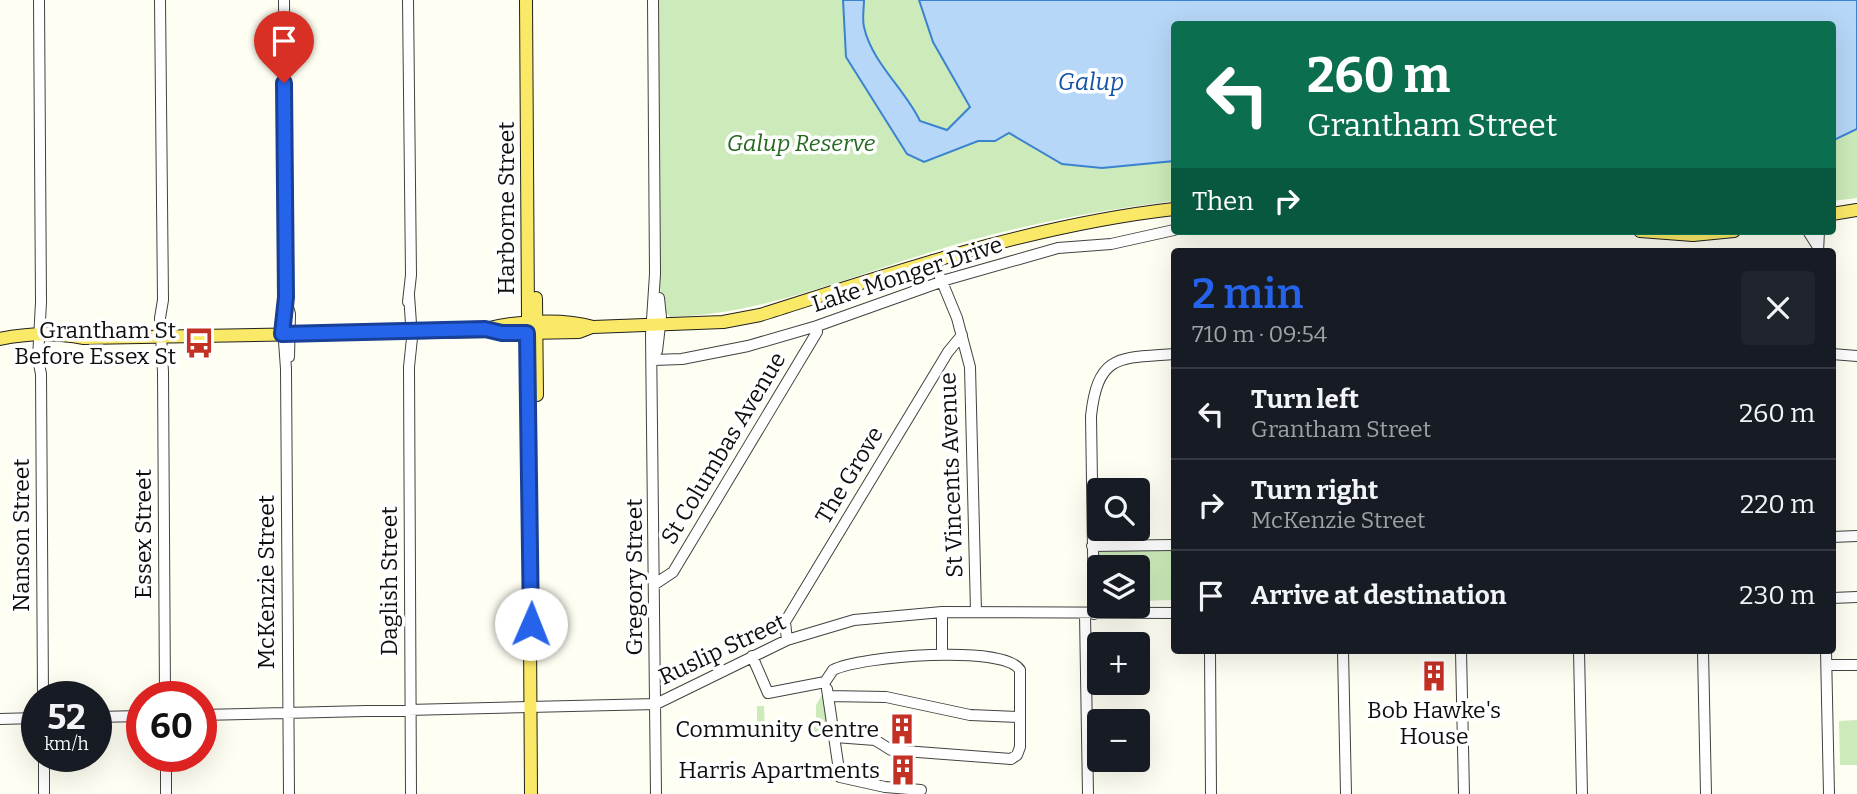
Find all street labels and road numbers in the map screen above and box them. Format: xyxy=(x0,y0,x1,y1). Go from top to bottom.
street label: Harborne Street xyxy=(492,121,520,295)
street label: Lake Monger Drive xyxy=(808,230,1006,318)
street label: St Columbas Avenue xyxy=(655,347,791,549)
street label: St Vincents Avenue xyxy=(933,372,969,578)
street label: The Grove xyxy=(809,421,889,529)
street label: Nanson Street xyxy=(7,458,35,612)
street label: Essex Street xyxy=(129,469,157,599)
street label: McKenzie Street xyxy=(252,495,280,669)
street label: Gregory Street xyxy=(620,498,648,656)
street label: Daglish Street xyxy=(375,506,403,656)
street label: Ruslip Street xyxy=(654,607,790,691)

